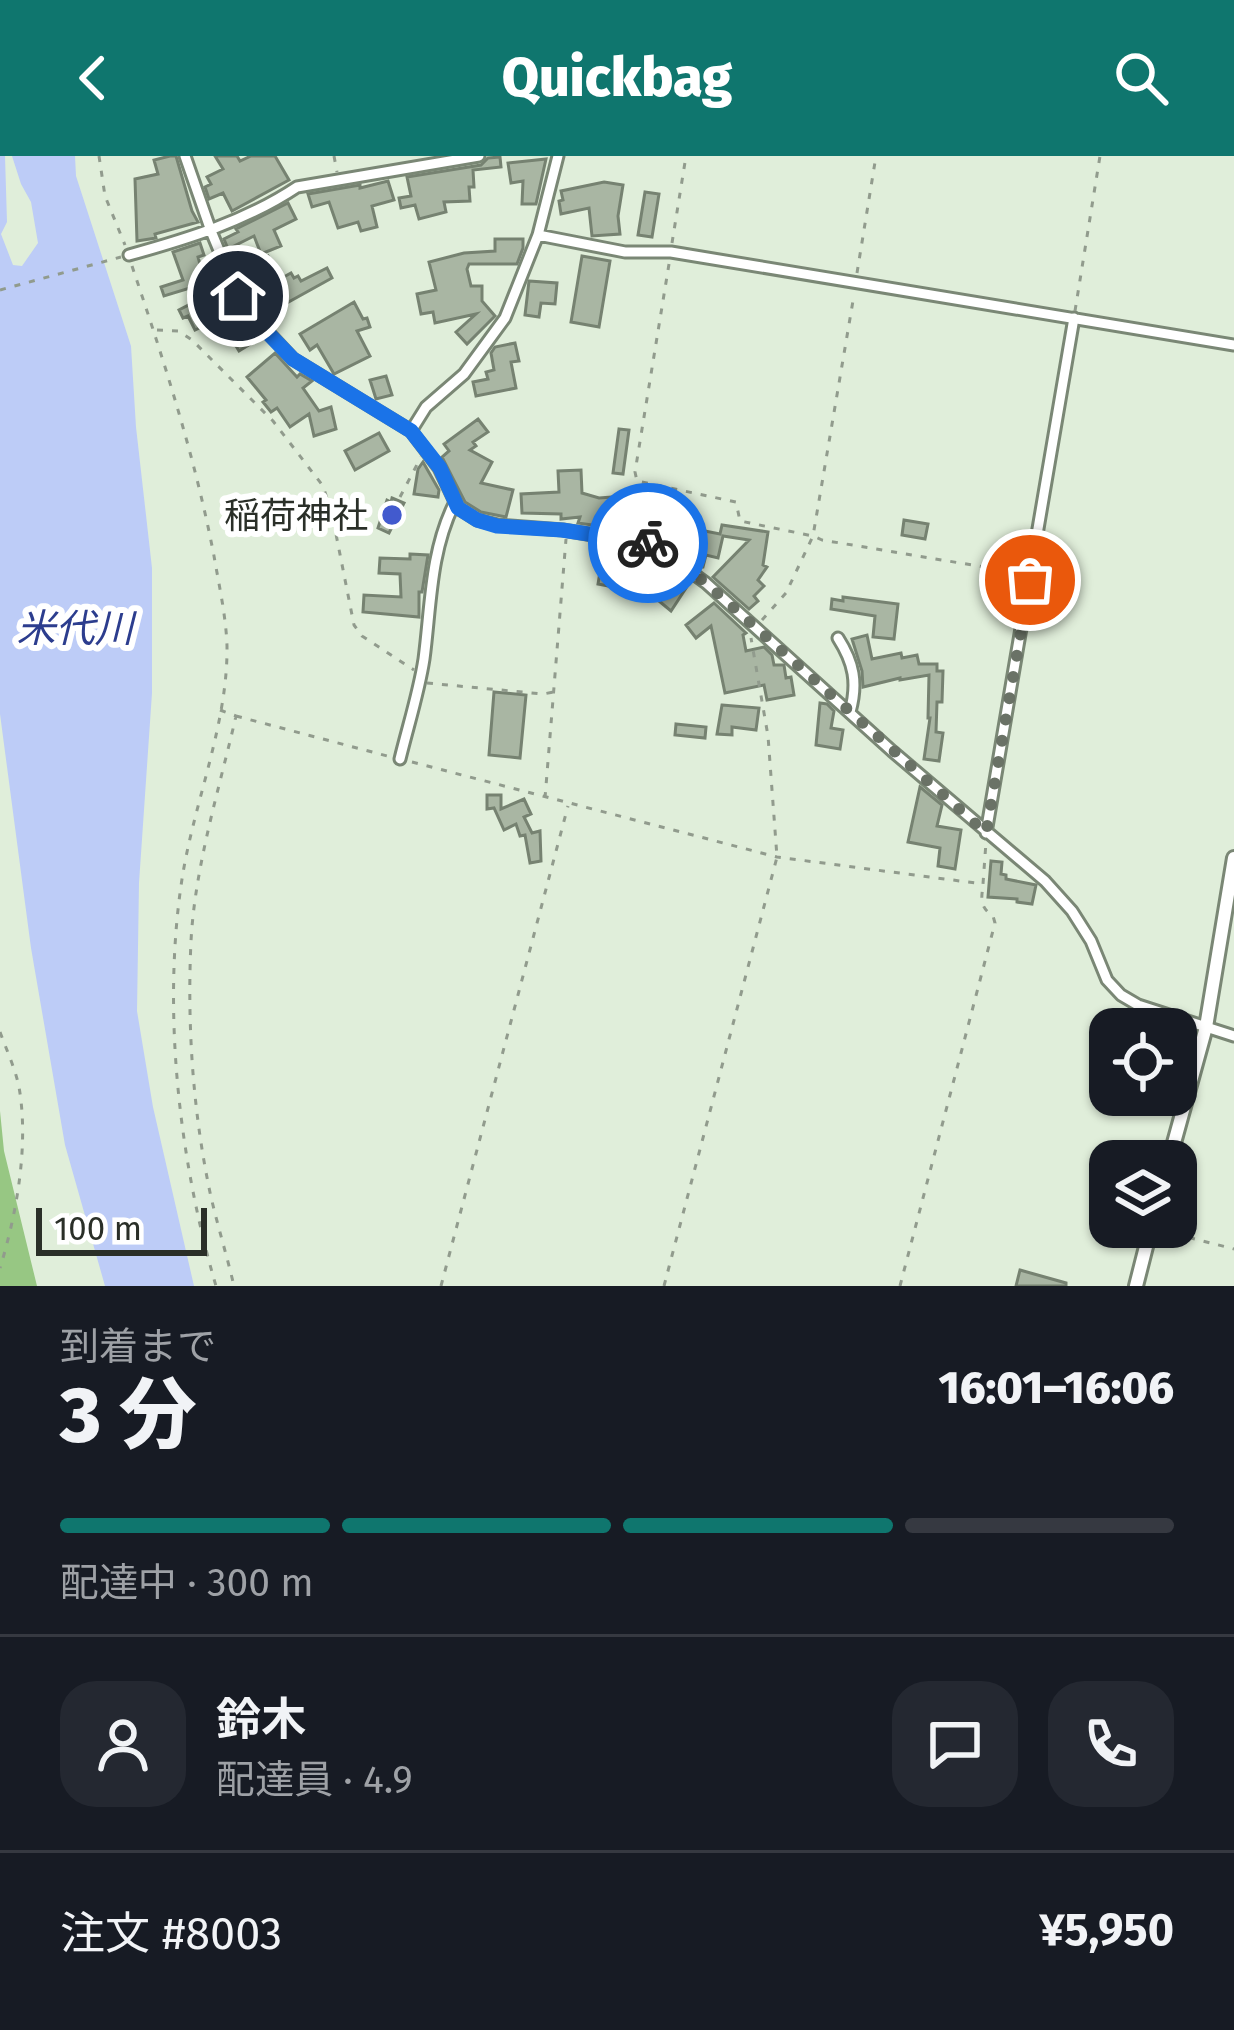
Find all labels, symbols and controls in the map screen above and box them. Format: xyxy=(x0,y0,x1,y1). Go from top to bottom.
icon: back xyxy=(60,45,126,111)
icon: search xyxy=(1108,45,1174,111)
text: Quickbag xyxy=(502,46,732,110)
pin xyxy=(187,245,289,347)
icon: home xyxy=(205,263,271,329)
courier xyxy=(588,483,708,603)
place label: 稲荷神社 xyxy=(224,494,368,538)
marker: 稲荷神社 xyxy=(379,502,405,528)
icon: bike xyxy=(615,510,681,576)
pin xyxy=(979,529,1081,631)
icon: bag xyxy=(997,547,1063,613)
water label: 米代川 xyxy=(16,606,137,652)
map controls xyxy=(1089,1008,1197,1248)
button: locate xyxy=(1089,1008,1197,1116)
button: layers xyxy=(1089,1140,1197,1248)
scale bar xyxy=(36,1202,207,1255)
text: 100 m xyxy=(54,1209,142,1249)
text: 到着まで xyxy=(60,1324,216,1370)
text: 16:01–16:06 xyxy=(938,1361,1174,1415)
text: 3 分 xyxy=(60,1369,197,1463)
text: 配達中 · 300 m xyxy=(60,1560,314,1606)
button: person xyxy=(60,1681,186,1807)
button: chat xyxy=(892,1681,1018,1807)
button: phone xyxy=(1048,1681,1174,1807)
text: 鈴木 xyxy=(216,1693,306,1747)
text: 配達員 · 4.9 xyxy=(216,1757,413,1803)
text: ¥5,950 xyxy=(1039,1903,1174,1957)
text: 注文 #8003 xyxy=(60,1907,282,1961)

